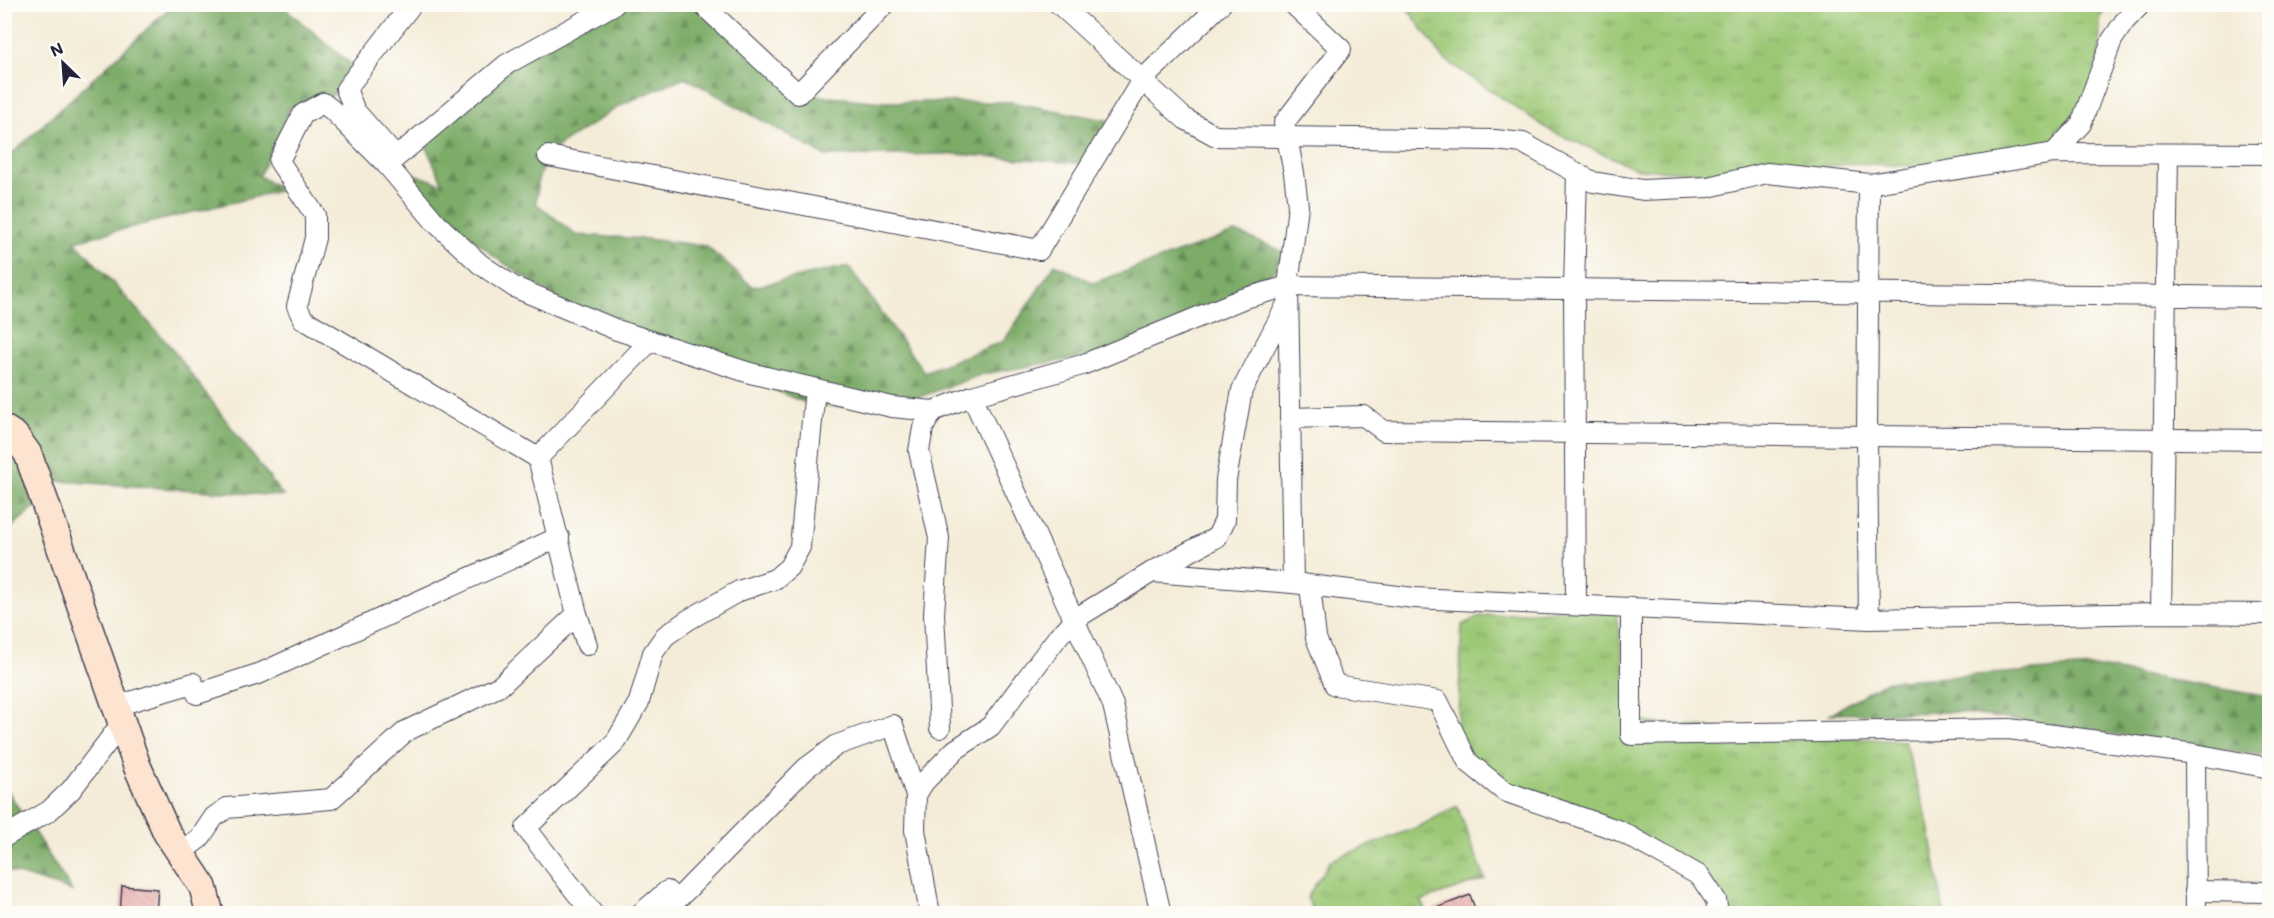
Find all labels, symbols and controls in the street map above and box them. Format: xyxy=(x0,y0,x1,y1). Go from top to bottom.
north arrow xyxy=(33,33,93,93)
text: N xyxy=(47,37,66,61)

